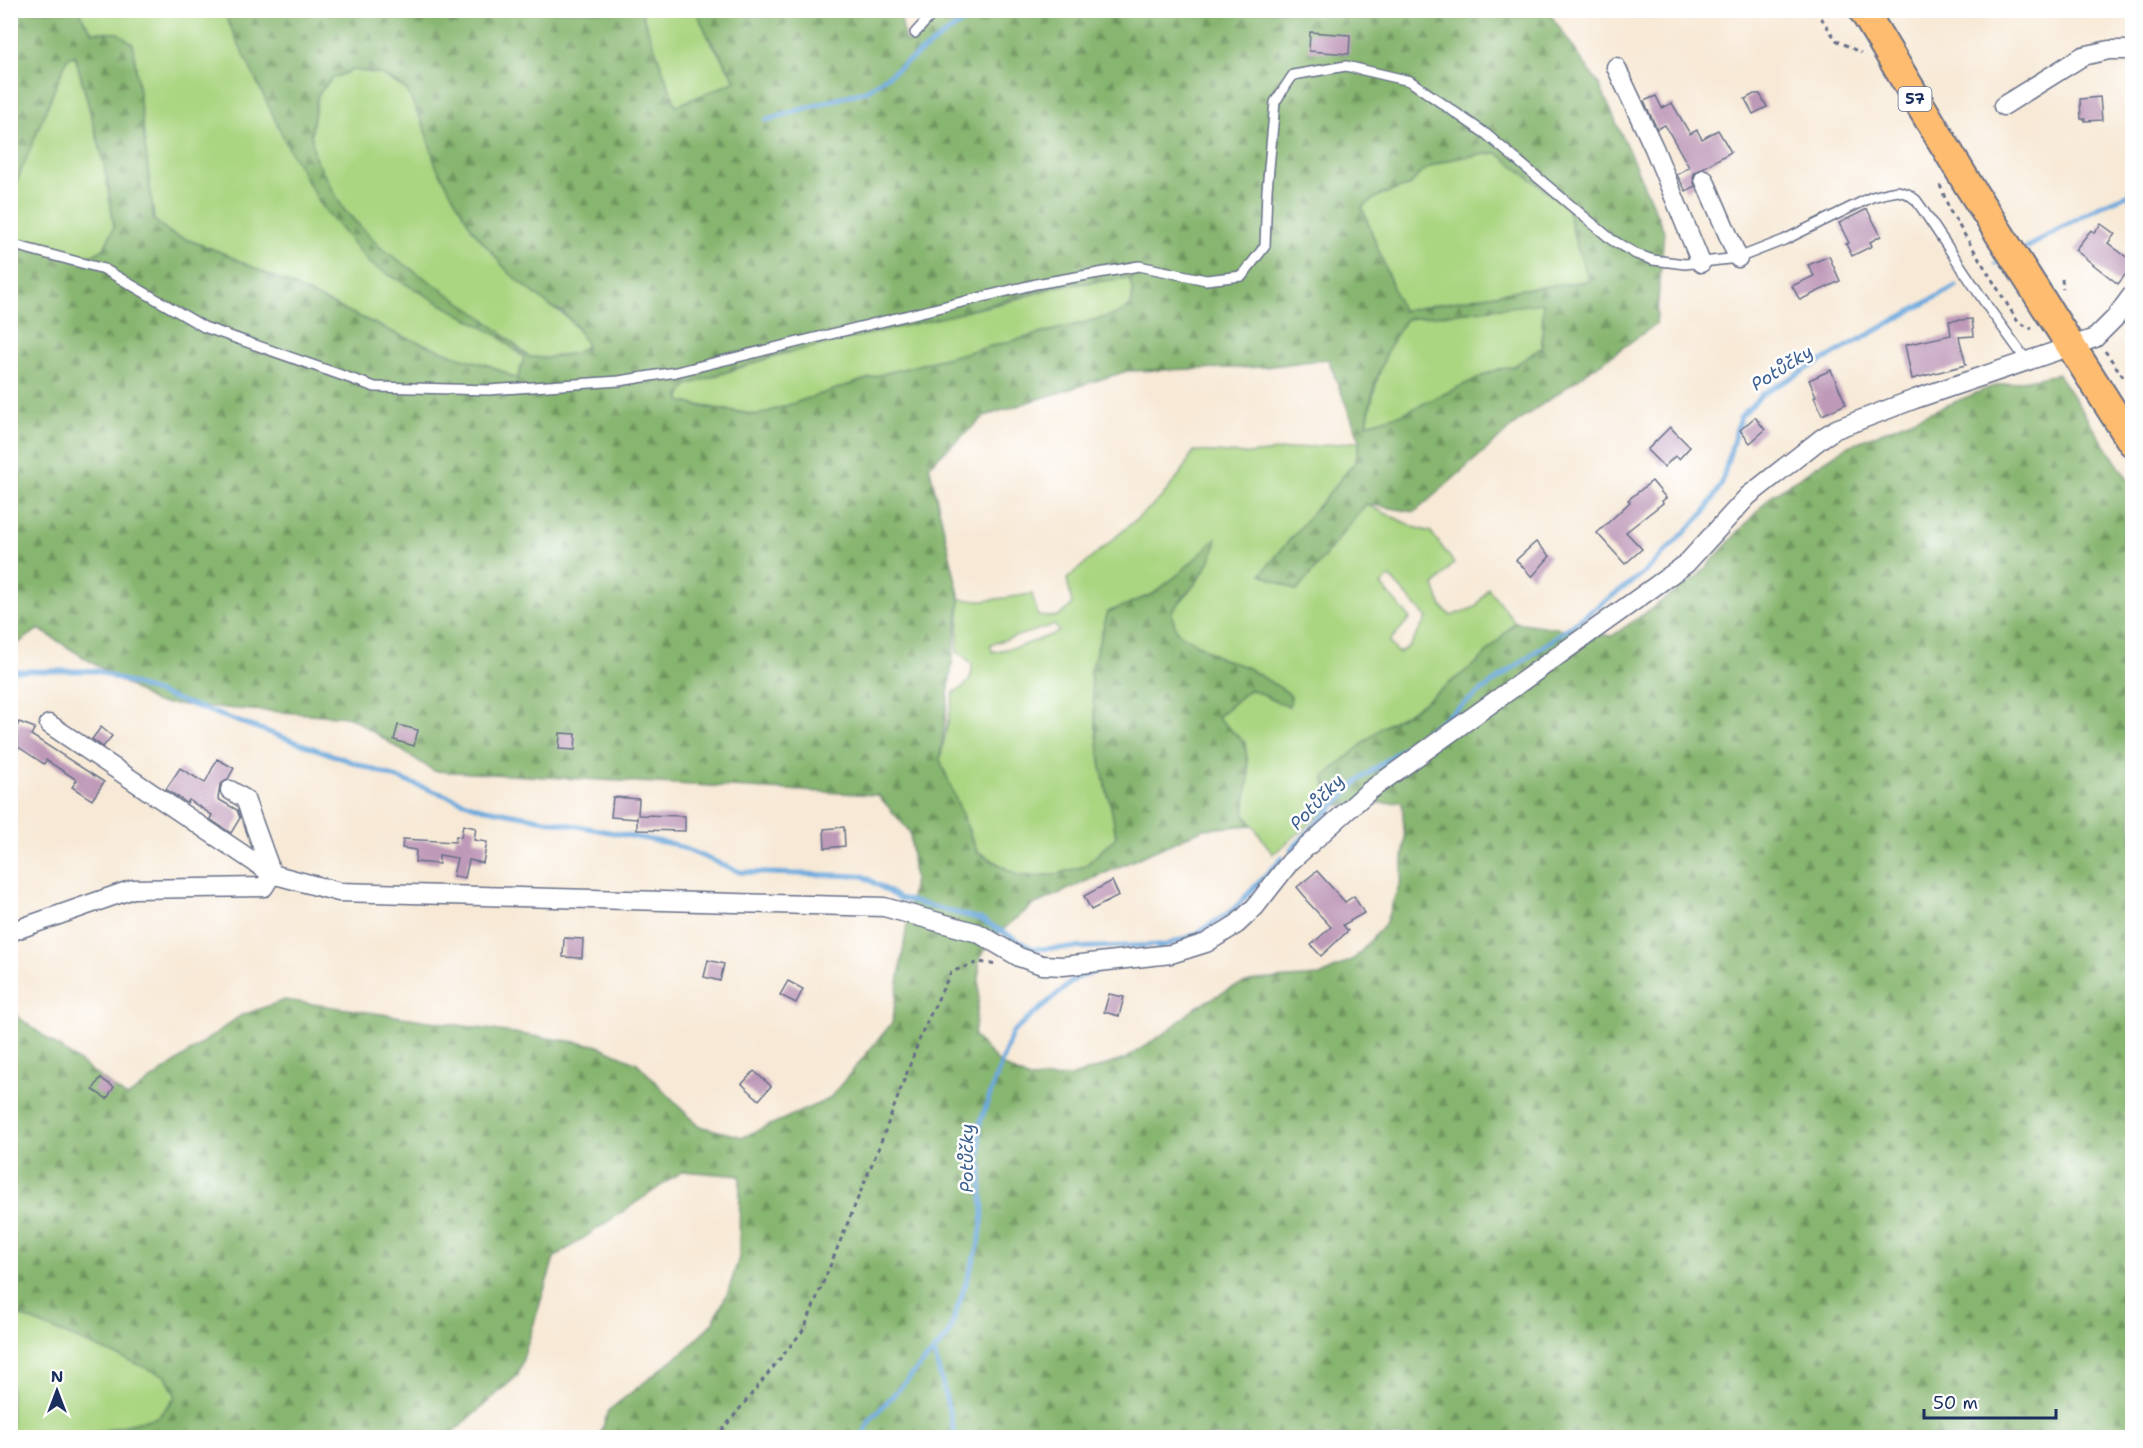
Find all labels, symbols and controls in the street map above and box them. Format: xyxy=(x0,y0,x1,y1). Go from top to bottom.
road number: 57 xyxy=(1898,87,1932,111)
water label: Potůčky xyxy=(1746,340,1818,396)
water label: Potůčky xyxy=(1284,769,1350,835)
water label: Potůčky xyxy=(955,1124,979,1192)
north arrow xyxy=(27,1361,87,1421)
text: N xyxy=(51,1366,63,1387)
scale bar xyxy=(1924,1382,2056,1420)
text: 50 m xyxy=(1933,1391,1978,1415)

